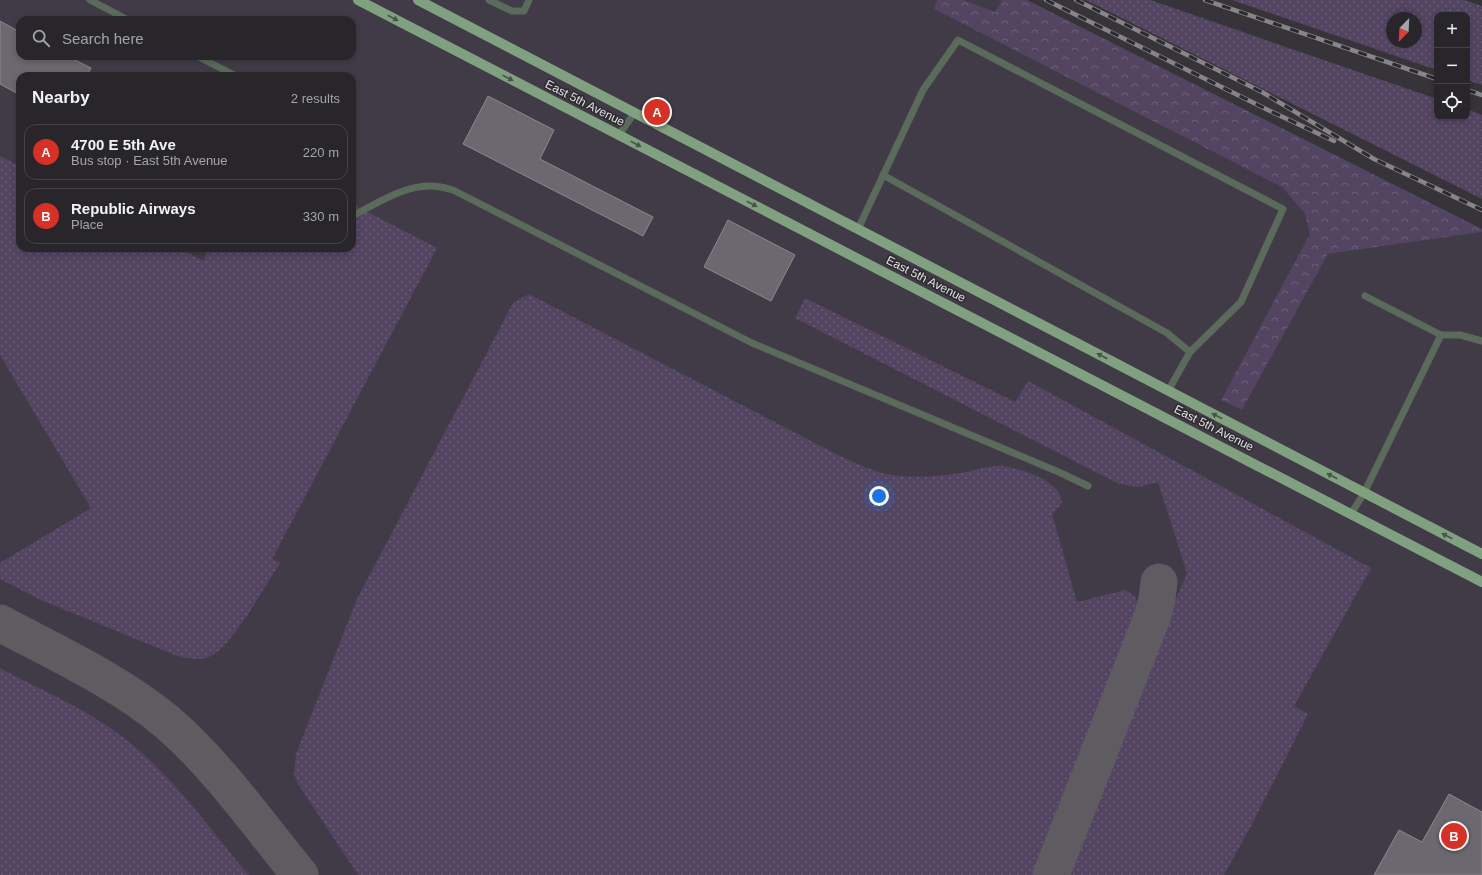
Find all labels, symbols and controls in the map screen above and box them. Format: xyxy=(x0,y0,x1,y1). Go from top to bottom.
north arrow xyxy=(1386,12,1422,48)
map controls xyxy=(1434,12,1470,120)
button: + xyxy=(1434,12,1470,48)
one-way arrow xyxy=(387,15,399,21)
search box xyxy=(16,16,356,60)
icon: search xyxy=(30,27,52,49)
text: Search here xyxy=(62,30,144,47)
button: − xyxy=(1434,48,1470,84)
one-way arrow xyxy=(502,74,514,81)
street label: East 5th Avenue xyxy=(543,77,627,129)
button: locate xyxy=(1434,84,1470,120)
text: Nearby xyxy=(32,88,90,107)
text: 2 results xyxy=(291,91,340,106)
pin: A xyxy=(644,97,670,127)
text: 4700 E 5th Ave xyxy=(71,136,176,153)
one-way arrow xyxy=(630,141,642,147)
text: A xyxy=(41,145,51,160)
text: 220 m xyxy=(303,145,339,160)
text: Bus stop · East 5th Avenue xyxy=(71,153,228,168)
text: Republic Airways xyxy=(71,200,195,217)
one-way arrow xyxy=(746,200,757,207)
text: B xyxy=(41,209,51,224)
text: 330 m xyxy=(303,209,339,224)
text: Place xyxy=(71,217,104,232)
street label: East 5th Avenue xyxy=(884,253,968,305)
one-way arrow xyxy=(1096,353,1107,359)
street label: East 5th Avenue xyxy=(1172,402,1256,454)
one-way arrow xyxy=(1211,413,1223,419)
one-way arrow xyxy=(1326,473,1338,479)
your location xyxy=(869,486,889,506)
one-way arrow xyxy=(1442,533,1453,540)
pin: B xyxy=(1441,821,1467,851)

